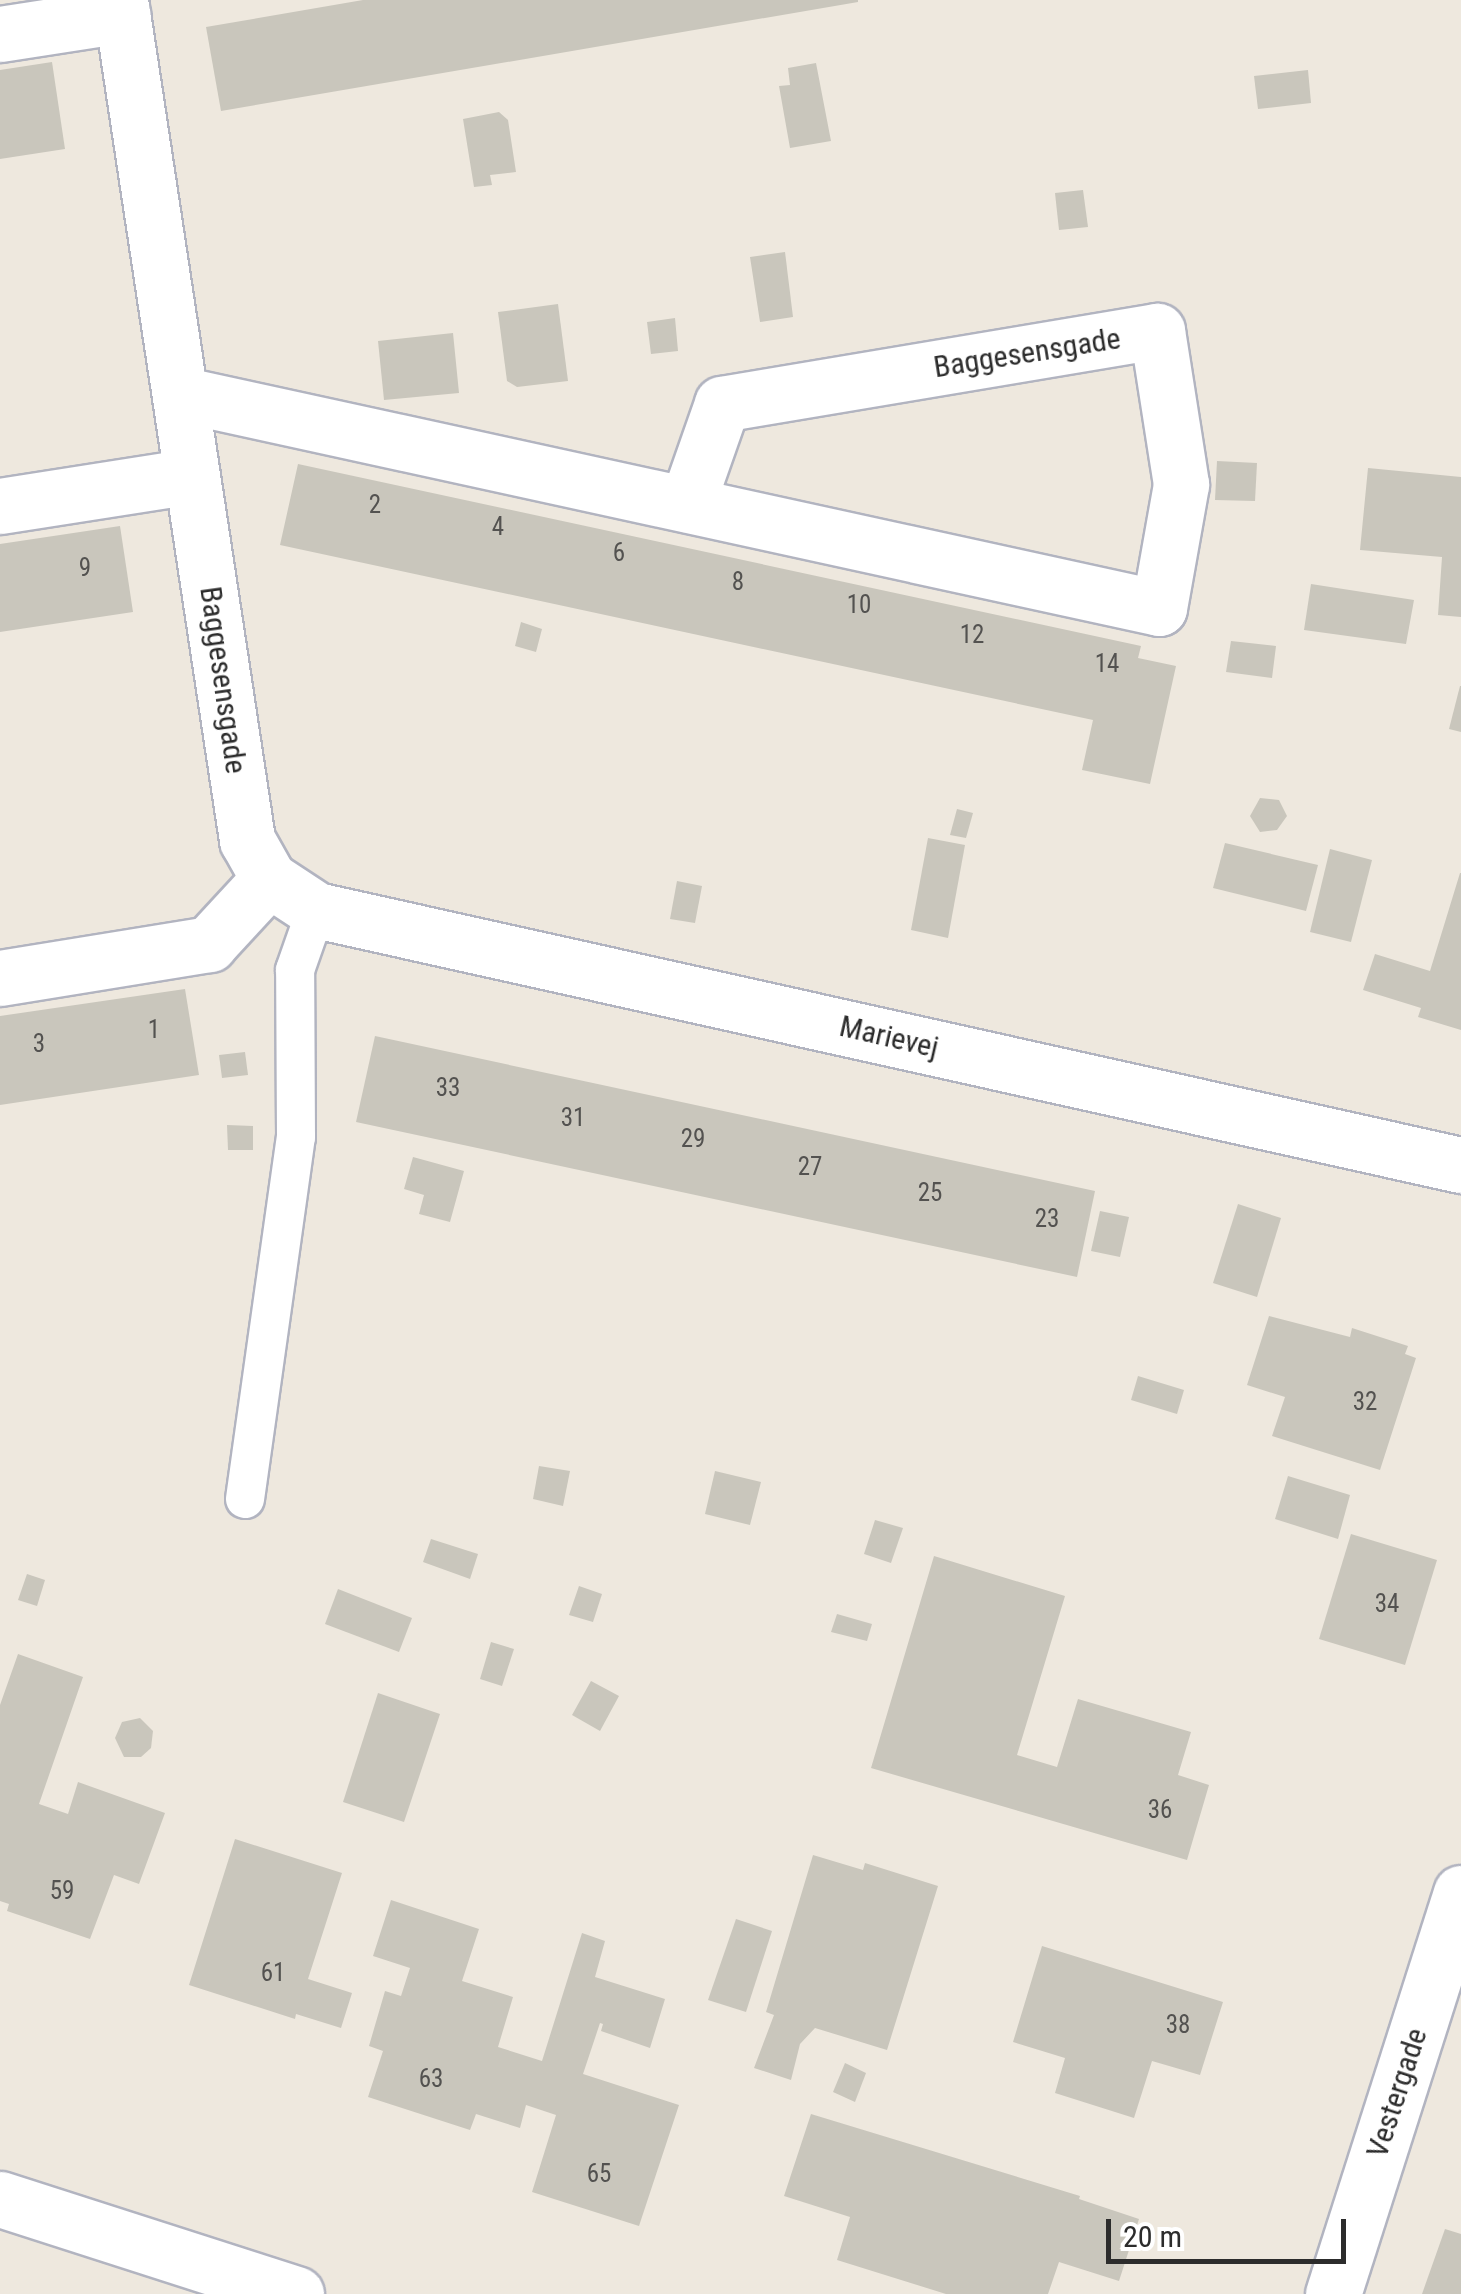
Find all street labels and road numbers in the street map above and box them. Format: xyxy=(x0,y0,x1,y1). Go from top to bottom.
street label: Baggesensgade xyxy=(931,320,1123,386)
street label: Baggesensgade xyxy=(192,584,254,776)
street label: Marievej xyxy=(836,1008,942,1066)
street label: Vestergade xyxy=(1359,2024,1435,2162)

